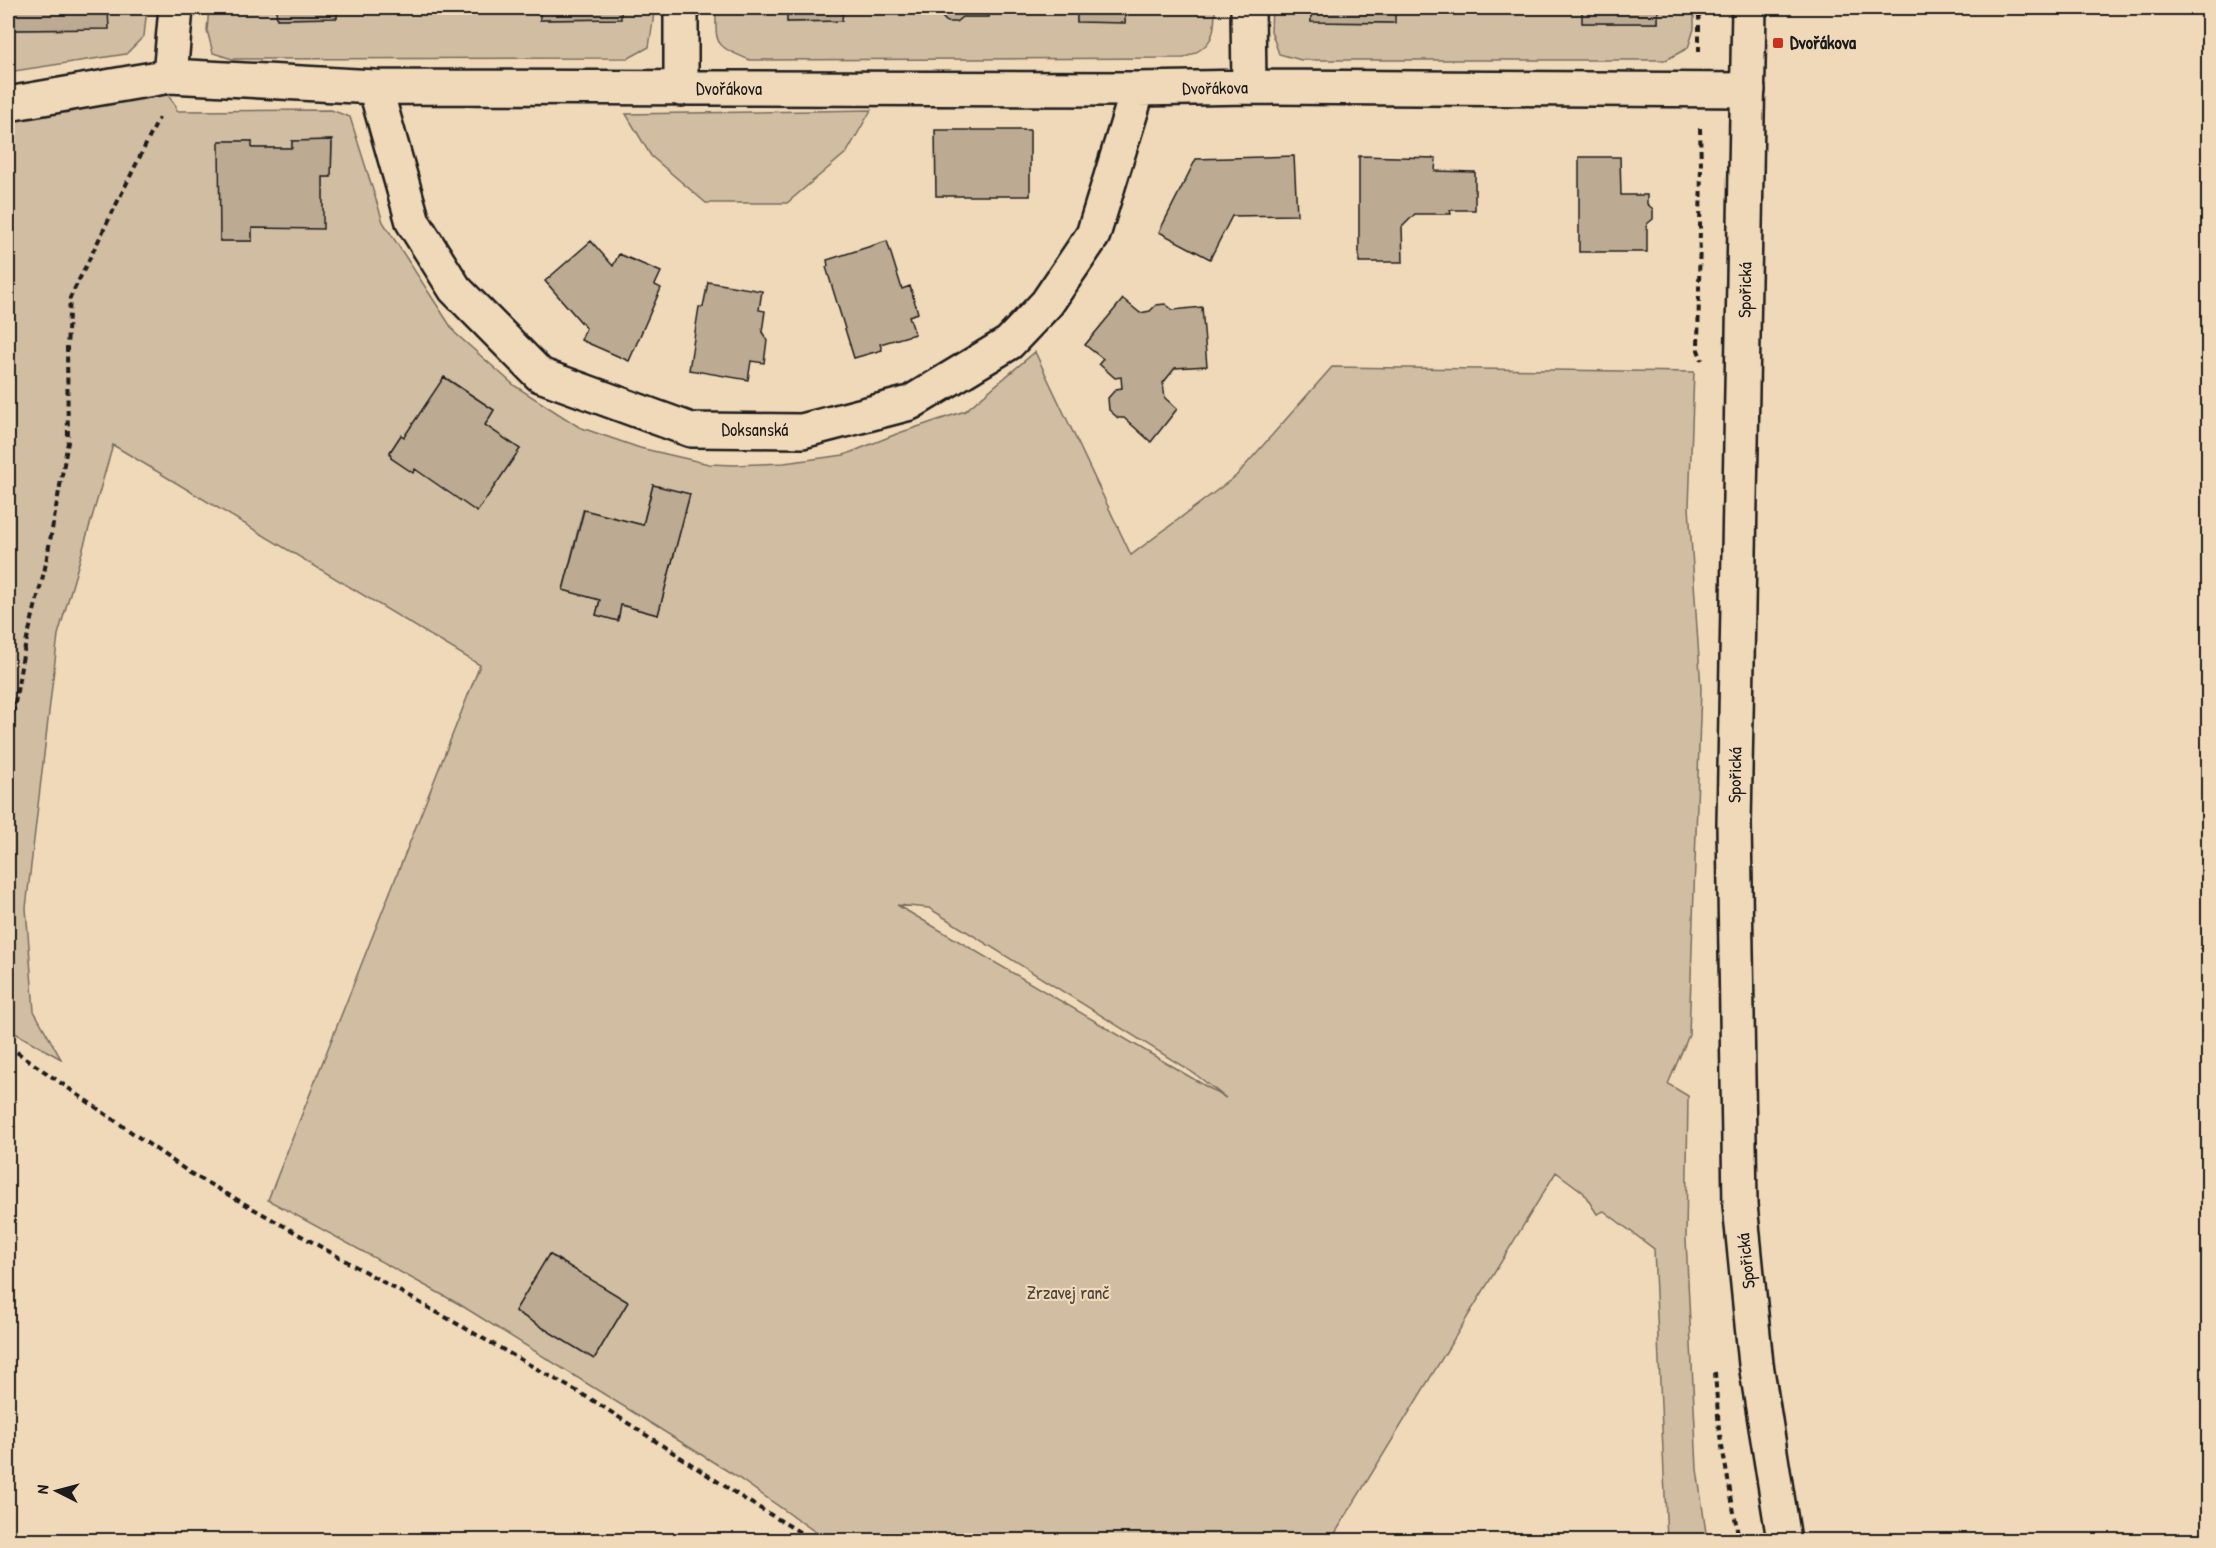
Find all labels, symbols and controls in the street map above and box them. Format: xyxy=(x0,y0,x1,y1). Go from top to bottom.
place label: Dvořákova xyxy=(1790,30,1857,55)
marker: Dvořákova xyxy=(1771,36,1785,50)
street label: Dvořákova xyxy=(1182,74,1248,101)
street label: Dvořákova xyxy=(696,76,762,101)
street label: Spořická xyxy=(1732,262,1757,318)
street label: Doksanská xyxy=(722,417,788,442)
street label: Spořická xyxy=(1722,747,1747,803)
street label: Spořická xyxy=(1730,1232,1761,1290)
park label: Zrzavej ranč xyxy=(1027,1280,1109,1305)
north arrow xyxy=(27,1461,87,1521)
text: N xyxy=(31,1484,54,1495)

